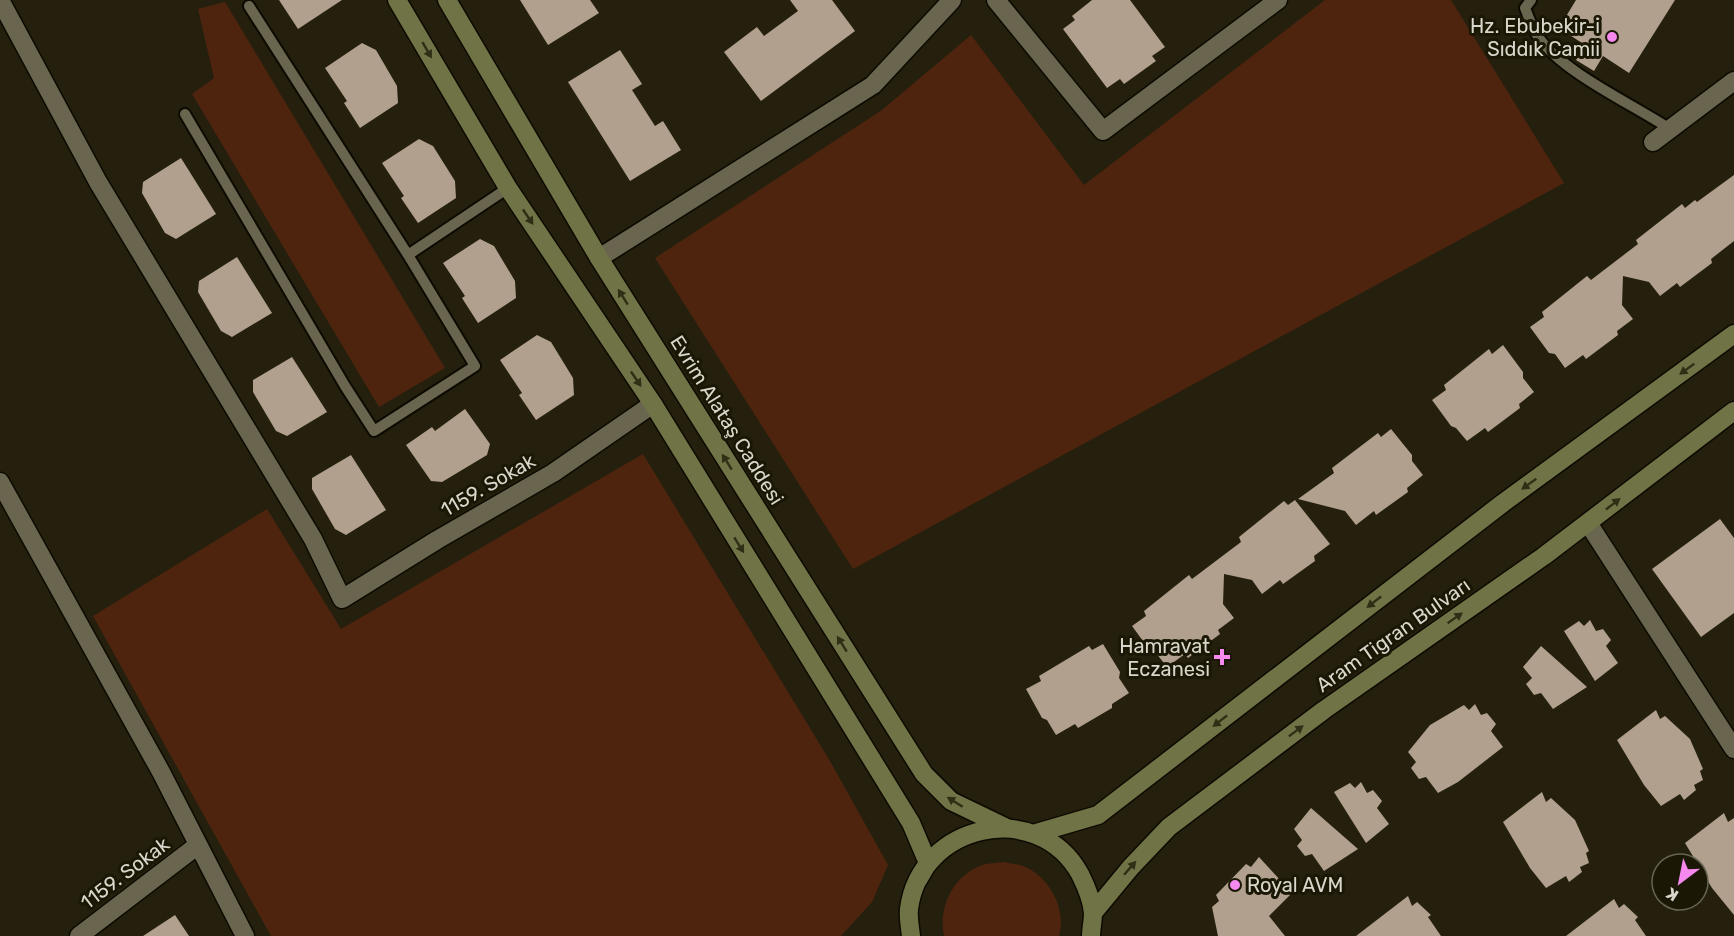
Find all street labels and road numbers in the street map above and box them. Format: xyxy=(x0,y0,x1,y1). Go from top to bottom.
street label: Evrim Alataş Caddesi xyxy=(665,331,789,509)
street label: 1159. Sokak xyxy=(437,448,540,522)
street label: Aram Tigran Bulvarı xyxy=(1311,573,1475,697)
street label: 1159. Sokak xyxy=(76,831,175,914)

